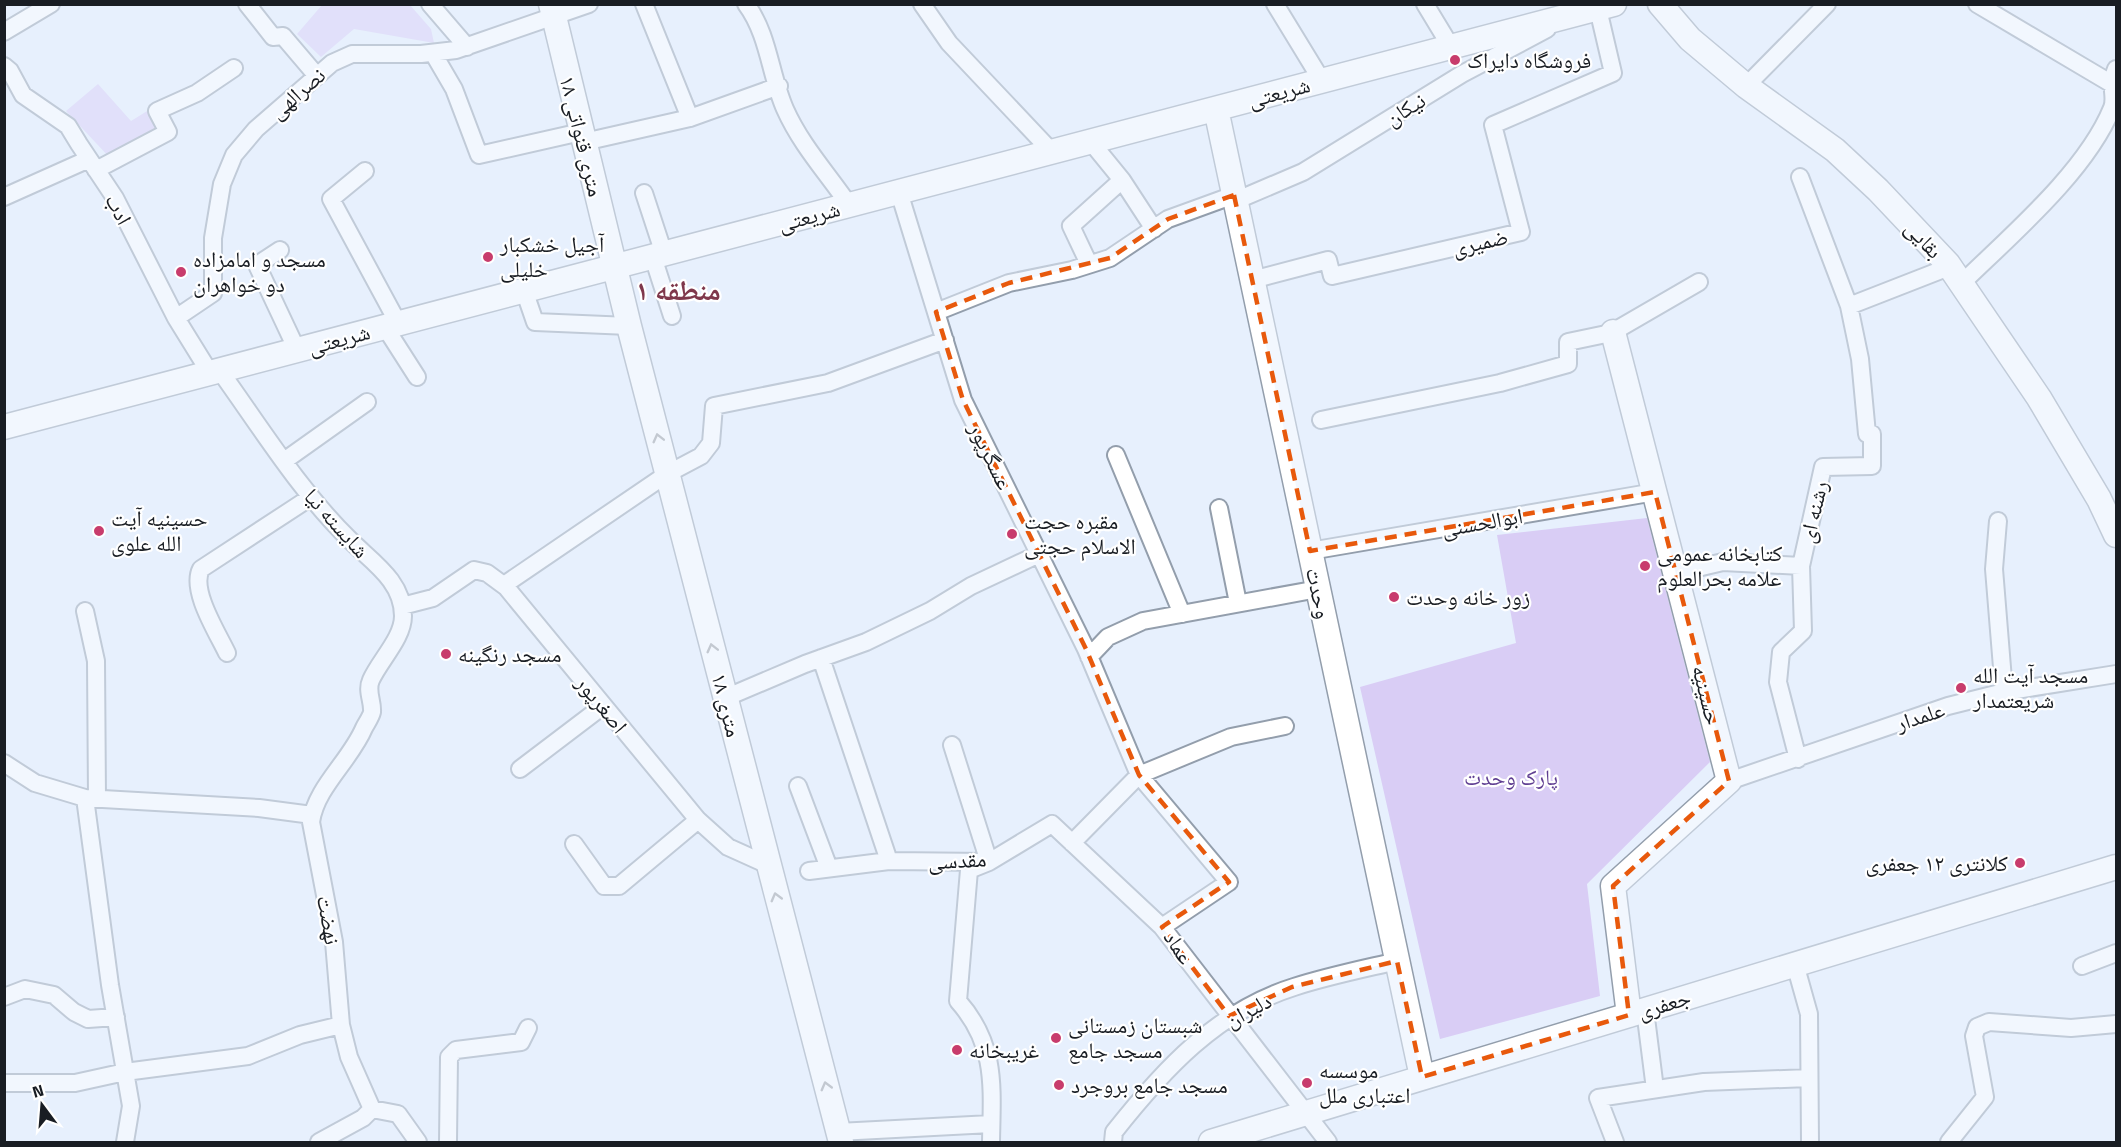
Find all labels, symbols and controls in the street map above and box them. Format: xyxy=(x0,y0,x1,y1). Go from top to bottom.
place label: فروشگاه دایراک xyxy=(1467,43,1591,77)
marker: فروشگاه دایراک xyxy=(1448,53,1462,67)
street label: نصرالهی xyxy=(261,59,333,127)
street label: شریعتی xyxy=(1244,67,1314,117)
street label: ۱۸ متری قنواتی xyxy=(551,72,613,200)
street label: نیکان xyxy=(1378,83,1432,135)
street label: ادب xyxy=(97,187,141,231)
street label: شریعتی xyxy=(774,191,844,241)
street label: بقایی xyxy=(1897,212,1951,266)
street label: ضمیری xyxy=(1449,219,1511,265)
place label: آجیل خشکبار خلیلی xyxy=(499,227,605,286)
place label: مسجد و امامزاده دو خواهران xyxy=(193,242,326,301)
marker: آجیل خشکبار خلیلی xyxy=(481,250,495,264)
marker: مسجد و امامزاده دو خواهران xyxy=(174,265,188,279)
district label: منطقه ۱ xyxy=(635,268,721,311)
street label: شریعتی xyxy=(304,314,374,364)
street label: عسگرپور xyxy=(960,416,1022,495)
one-way arrow xyxy=(653,434,665,444)
street label: رشنه ای xyxy=(1789,477,1837,547)
street label: شایسته نیا xyxy=(296,480,378,566)
street label: ابوالحسنی xyxy=(1439,498,1525,546)
place label: حسینیه آیت الله علوی xyxy=(111,501,207,560)
place label: مقبره حجت الاسلام حجتی xyxy=(1024,504,1136,563)
marker: حسینیه آیت الله علوی xyxy=(92,524,106,538)
marker: مقبره حجت الاسلام حجتی xyxy=(1005,527,1019,541)
place label: کتابخانه عمومی علامه بحرالعلوم xyxy=(1657,536,1782,595)
marker: کتابخانه عمومی علامه بحرالعلوم xyxy=(1638,559,1652,573)
street label: وحدت xyxy=(1297,564,1341,622)
place label: زور خانه وحدت xyxy=(1406,580,1530,614)
marker: زور خانه وحدت xyxy=(1387,590,1401,604)
place label: مسجد رنگینه xyxy=(458,637,561,671)
one-way arrow xyxy=(706,643,719,653)
marker: مسجد رنگینه xyxy=(439,647,453,661)
place label: مسجد آیت الله شریعتمدار xyxy=(1972,658,2088,717)
street label: حسینیه xyxy=(1683,661,1731,729)
street label: اصغرپور xyxy=(567,667,636,741)
street label: ۱۸ متری xyxy=(703,669,751,741)
marker: مسجد آیت الله شریعتمدار xyxy=(1954,681,1968,695)
street label: علمدار xyxy=(1890,692,1949,740)
park label: پارک وحدت xyxy=(1464,760,1558,794)
street label: مقدسی xyxy=(927,841,987,879)
place label: کلانتری ۱۲ جعفری xyxy=(1865,846,2008,880)
marker: کلانتری ۱۲ جعفری xyxy=(2013,856,2027,870)
street label: نهضت xyxy=(308,893,350,947)
one-way arrow xyxy=(771,893,784,903)
street label: عماد xyxy=(1155,923,1203,971)
street label: جعفری xyxy=(1633,980,1695,1028)
street label: دلیران xyxy=(1219,984,1277,1036)
place label: شبستان زمستانی مسجد جامع xyxy=(1068,1008,1202,1067)
marker: شبستان زمستانی مسجد جامع xyxy=(1049,1031,1063,1045)
place label: غریبخانه xyxy=(969,1033,1039,1067)
marker: غریبخانه xyxy=(950,1043,964,1057)
place label: موسسه اعتباری ملل xyxy=(1319,1053,1411,1112)
place label: مسجد جامع بروجرد xyxy=(1071,1068,1228,1102)
north arrow xyxy=(12,1075,72,1135)
marker: موسسه اعتباری ملل xyxy=(1300,1076,1314,1090)
text: N xyxy=(29,1078,47,1104)
marker: مسجد جامع بروجرد xyxy=(1052,1078,1066,1092)
one-way arrow xyxy=(821,1081,833,1092)

